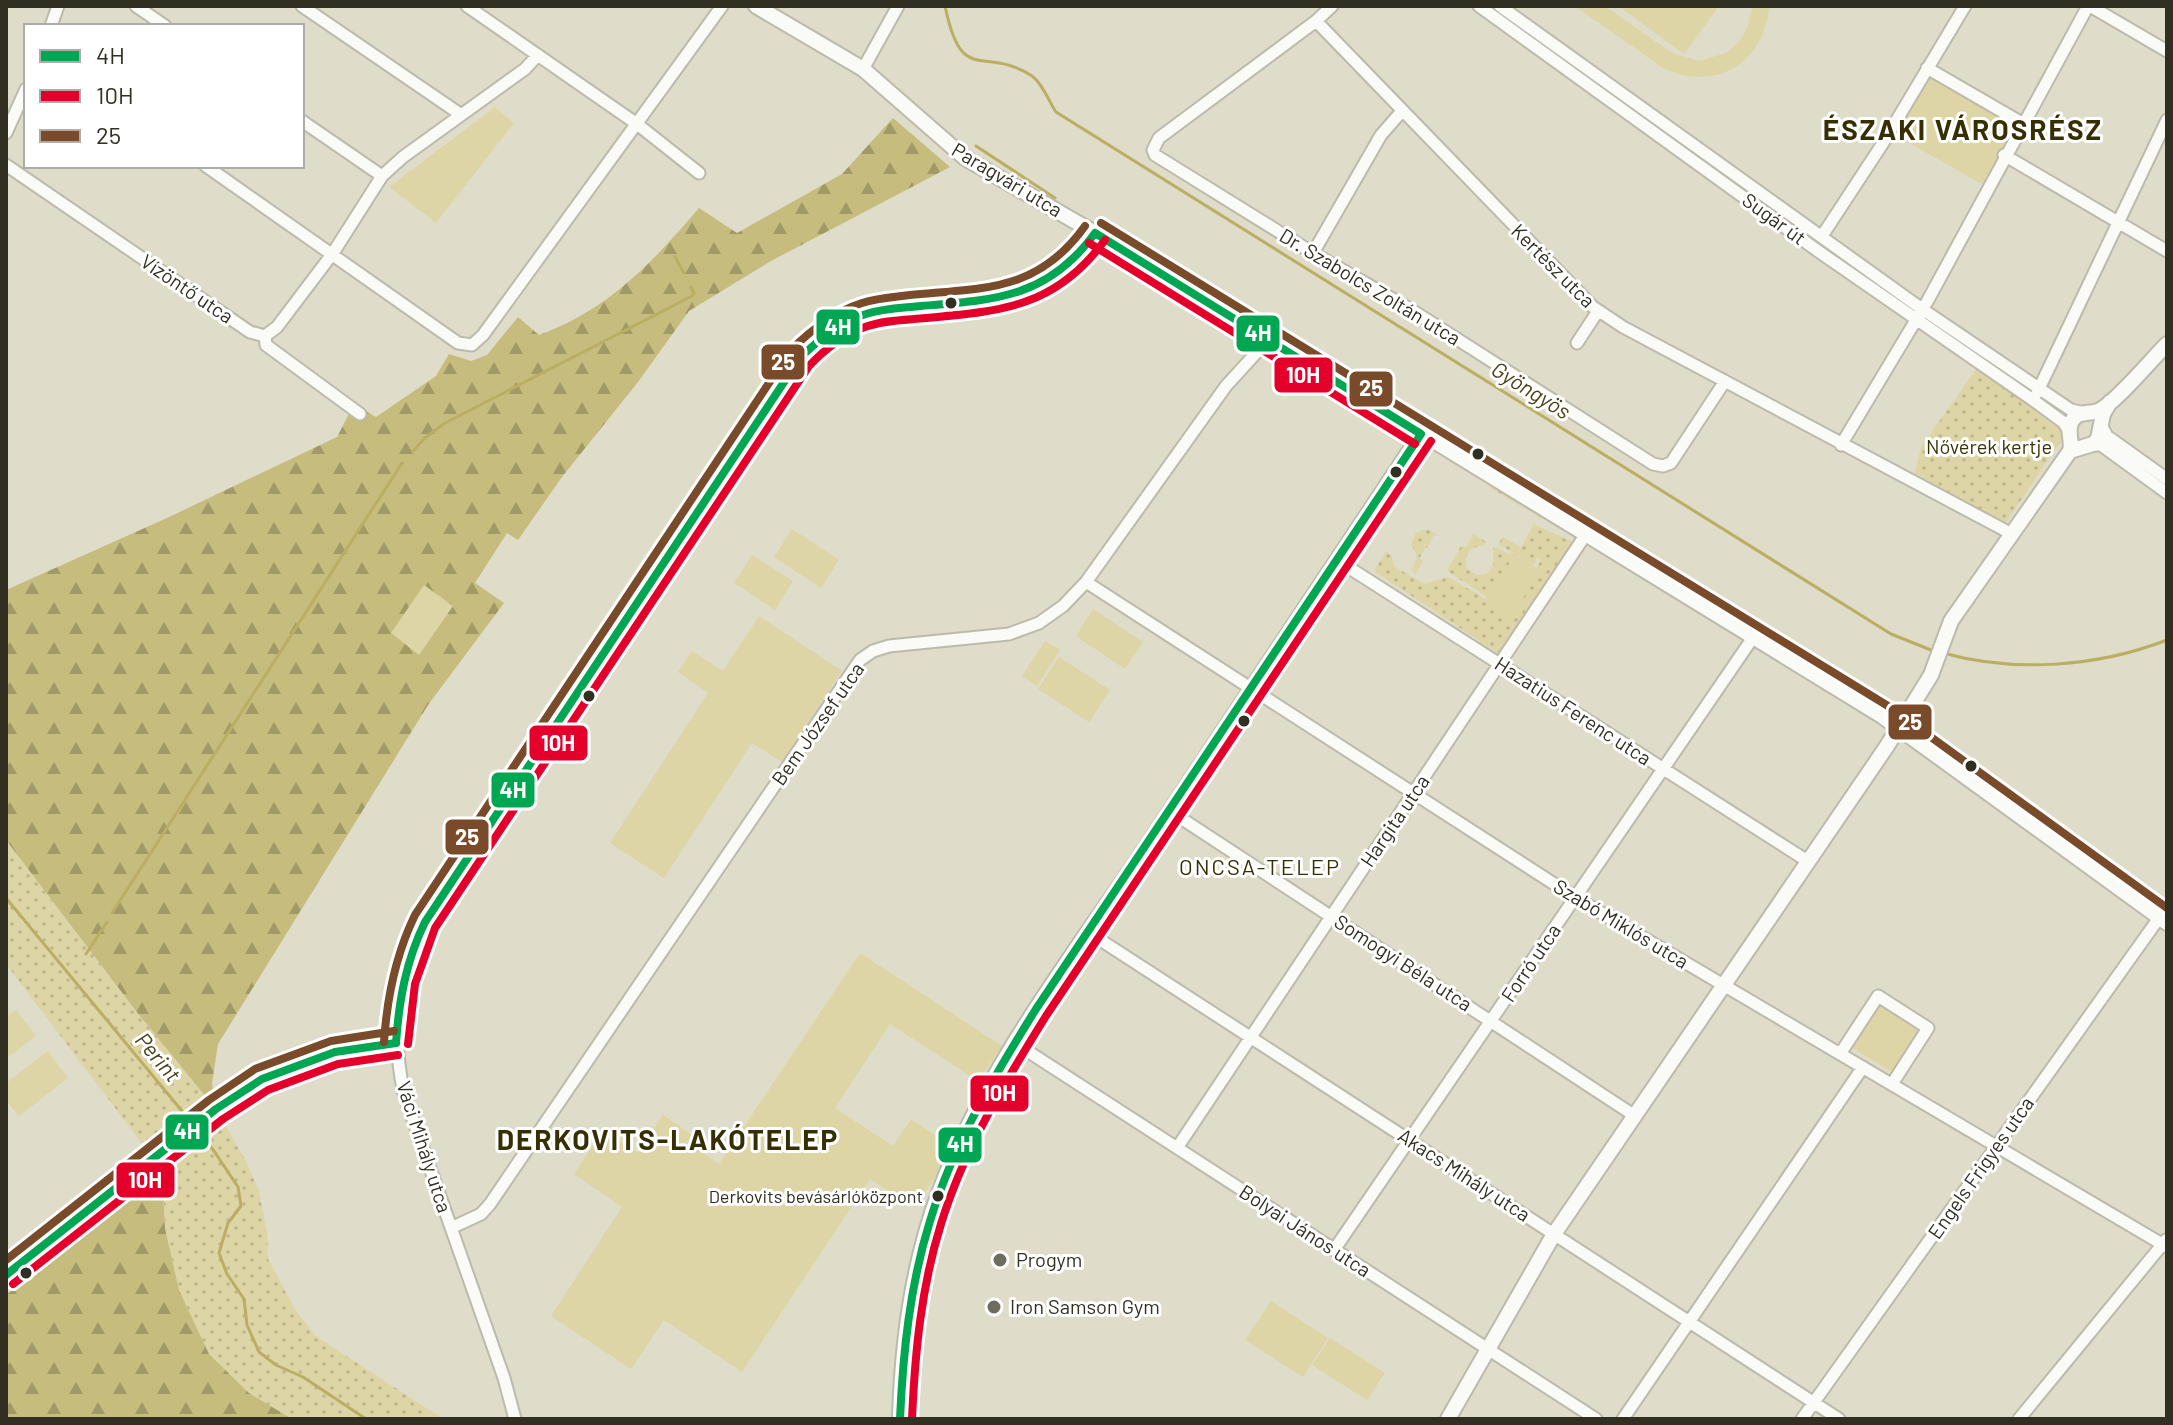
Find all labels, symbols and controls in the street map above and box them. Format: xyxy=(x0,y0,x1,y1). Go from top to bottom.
legend xyxy=(24,24,304,168)
text: 4H xyxy=(96,40,125,69)
text: 10H xyxy=(96,80,134,109)
district label: ÉSZAKI VÁROSRÉSZ xyxy=(1823,112,2103,146)
text: 25 xyxy=(96,120,121,149)
street label: Paragvári utca xyxy=(948,137,1067,221)
street label: Sugár út xyxy=(1738,187,1811,249)
street label: Kertész utca xyxy=(1507,218,1601,312)
street label: Dr. Szabolcs Zoltán utca xyxy=(1276,223,1465,350)
street label: Vízöntő utca xyxy=(137,248,238,328)
unlabelled marker xyxy=(943,295,959,311)
line badge: 4H xyxy=(815,308,861,346)
text: 4H xyxy=(824,313,852,339)
line badge: 4H xyxy=(1235,314,1281,353)
text: 4H xyxy=(1244,319,1272,345)
line badge: 25 xyxy=(760,343,806,381)
text: 25 xyxy=(771,348,795,374)
water label: Gyöngyös xyxy=(1487,355,1576,424)
line badge: 10H xyxy=(1273,356,1334,394)
text: 10H xyxy=(1286,361,1320,387)
line badge: 25 xyxy=(1348,370,1394,408)
text: 25 xyxy=(1359,374,1383,400)
park label: Nővérek kertje xyxy=(1926,434,2052,458)
unlabelled marker xyxy=(1470,446,1486,462)
unlabelled marker xyxy=(1388,464,1404,480)
street label: Hazatius Ferenc utca xyxy=(1491,651,1656,770)
street label: Bem József utca xyxy=(766,657,868,789)
unlabelled marker xyxy=(581,688,597,704)
line badge: 25 xyxy=(1887,703,1933,741)
text: 25 xyxy=(1898,708,1922,734)
unlabelled marker xyxy=(1236,713,1252,729)
line badge: 10H xyxy=(528,724,589,762)
text: 10H xyxy=(541,729,575,755)
unlabelled marker xyxy=(1963,758,1979,774)
street label: Hargita utca xyxy=(1355,770,1434,871)
line badge: 4H xyxy=(490,771,536,809)
text: 4H xyxy=(499,776,527,802)
line badge: 25 xyxy=(444,818,490,856)
text: 25 xyxy=(455,823,479,849)
district label: ONCSA-TELEP xyxy=(1179,853,1341,879)
street label: Szabó Miklós utca xyxy=(1550,873,1693,973)
street label: Somogyi Béla utca xyxy=(1330,909,1477,1016)
street label: Forró utca xyxy=(1495,919,1565,1006)
water label: Perint xyxy=(131,1027,187,1086)
line badge: 10H xyxy=(969,1074,1030,1113)
street label: Váci Mihály utca xyxy=(392,1078,458,1216)
text: 10H xyxy=(982,1079,1016,1105)
street label: Engels Frigyes utca xyxy=(1922,1092,2038,1243)
line badge: 4H xyxy=(164,1113,210,1151)
text: 4H xyxy=(173,1117,201,1143)
district label: DERKOVITS-LAKÓTELEP xyxy=(497,1122,839,1156)
street label: Akacs Mihály utca xyxy=(1394,1123,1535,1226)
line badge: 4H xyxy=(937,1126,983,1164)
text: 4H xyxy=(946,1130,974,1156)
line badge: 10H xyxy=(115,1161,176,1199)
text: 10H xyxy=(128,1166,162,1192)
street label: Bolyai János utca xyxy=(1235,1179,1376,1282)
place label: Derkovits bevásárlóközpont xyxy=(709,1185,923,1207)
marker: Derkovits bevásárlóközpont xyxy=(930,1188,946,1204)
place label: Progym xyxy=(1016,1247,1082,1271)
marker: Progym xyxy=(991,1251,1009,1269)
unlabelled marker xyxy=(18,1265,34,1281)
place label: Iron Samson Gym xyxy=(1010,1294,1160,1318)
marker: Iron Samson Gym xyxy=(985,1298,1003,1316)

